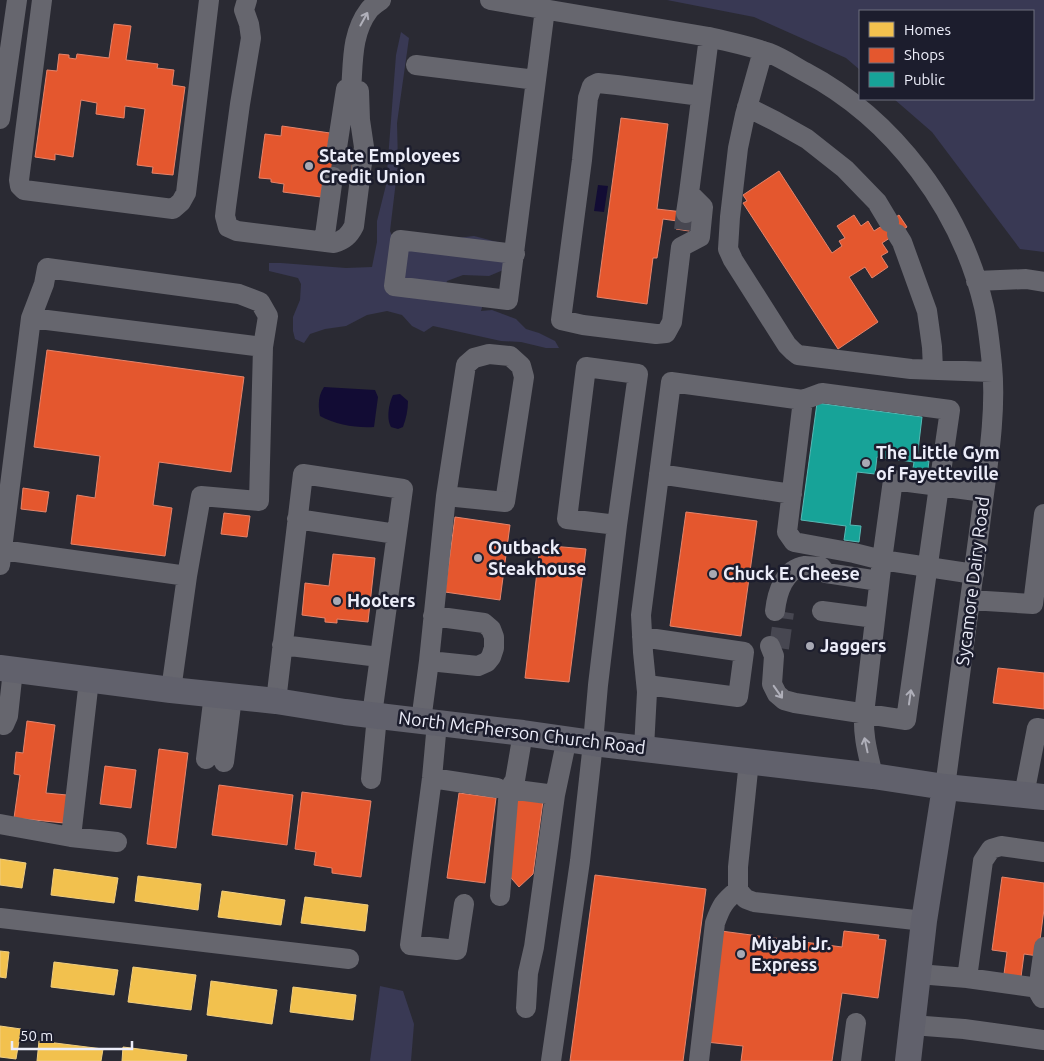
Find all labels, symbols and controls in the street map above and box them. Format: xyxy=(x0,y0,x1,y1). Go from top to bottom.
legend xyxy=(859,10,1034,100)
one-way arrow xyxy=(359,13,369,27)
text: Homes xyxy=(904,21,951,38)
text: Shops xyxy=(904,46,945,63)
text: Public xyxy=(904,71,945,88)
place label: State Employees Credit Union xyxy=(319,145,460,186)
marker: State Employees Credit Union xyxy=(303,160,315,172)
place label: The Little Gym of Fayetteville xyxy=(876,442,1000,483)
marker: The Little Gym of Fayetteville xyxy=(860,457,872,469)
street label: Sycamore Dairy Road xyxy=(952,495,992,667)
place label: Outback Steakhouse xyxy=(488,537,587,578)
marker: Outback Steakhouse xyxy=(472,552,484,564)
place label: Chuck E. Cheese xyxy=(723,563,860,583)
marker: Chuck E. Cheese xyxy=(707,568,719,580)
place label: Hooters xyxy=(347,590,415,610)
marker: Hooters xyxy=(331,595,343,607)
place label: Jaggers xyxy=(820,635,887,655)
marker: Jaggers xyxy=(804,640,816,652)
one-way arrow xyxy=(773,685,783,699)
one-way arrow xyxy=(905,689,915,705)
street label: North McPherson Church Road xyxy=(397,707,647,757)
one-way arrow xyxy=(861,738,870,754)
place label: Miyabi Jr. Express xyxy=(751,933,831,974)
marker: Miyabi Jr. Express xyxy=(735,948,747,960)
scale bar xyxy=(12,1018,132,1050)
text: 50 m xyxy=(20,1027,53,1044)

